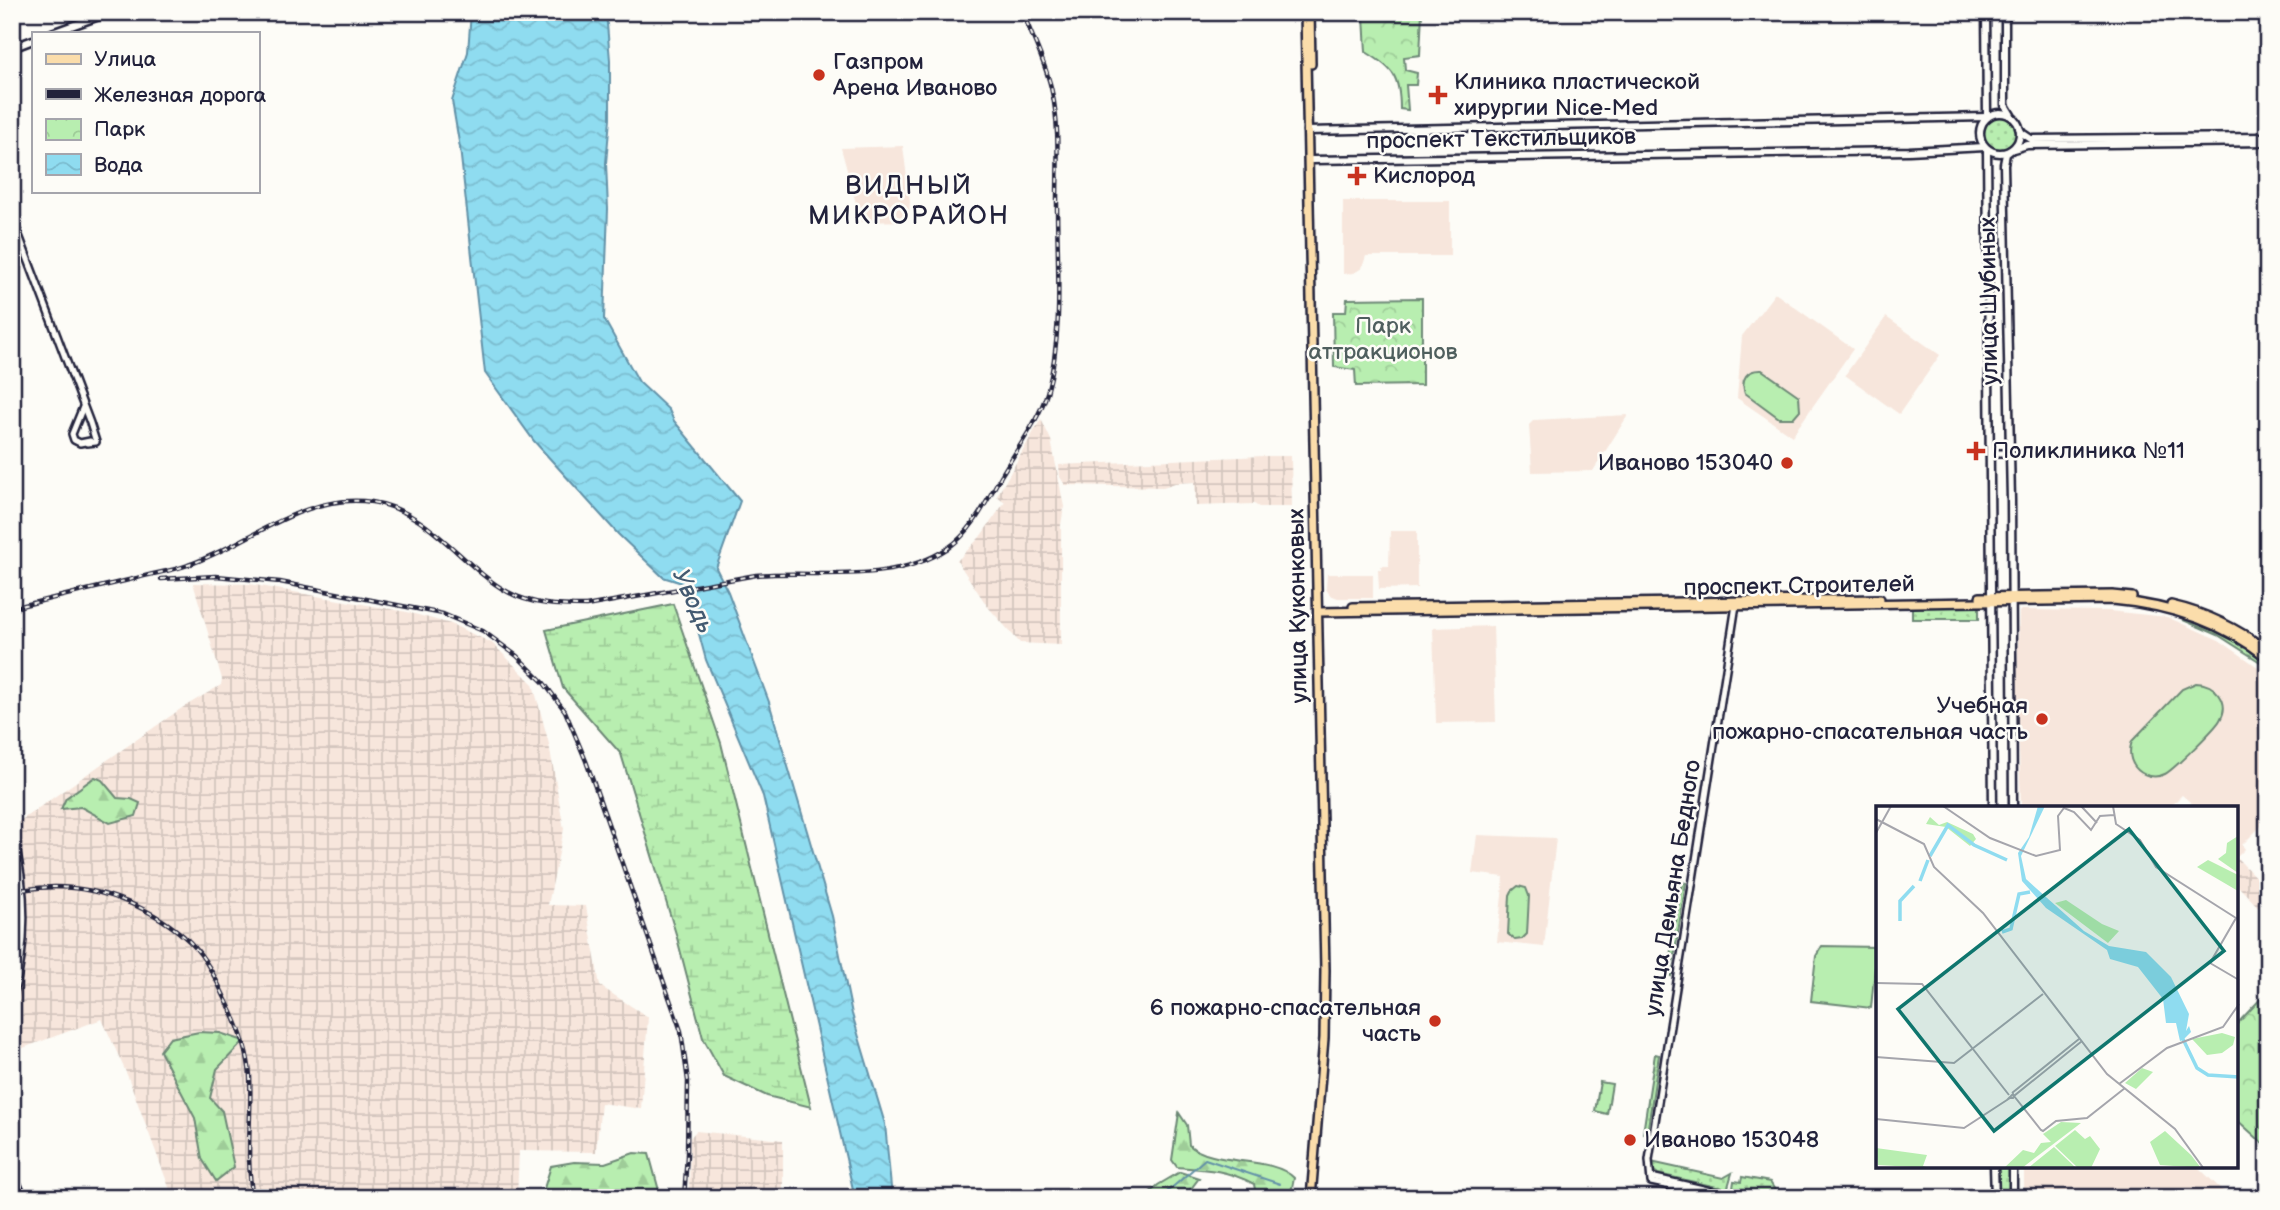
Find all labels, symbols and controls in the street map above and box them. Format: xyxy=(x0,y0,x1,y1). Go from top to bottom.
legend xyxy=(32,32,259,192)
text: Улица xyxy=(94,47,157,72)
place label: Газпром Арена Иваново xyxy=(832,48,997,102)
marker: Газпром Арена Иваново xyxy=(811,67,827,83)
place label: Клиника пластической хирургии Nice-Med xyxy=(1454,68,1700,122)
text: Железная дорога xyxy=(94,83,267,108)
marker: Клиника пластической хирургии Nice-Med xyxy=(1428,85,1448,105)
text: Парк xyxy=(94,117,145,142)
street label: проспект Текстильщиков xyxy=(1366,123,1636,155)
text: Вода xyxy=(94,153,143,178)
place label: Кислород xyxy=(1373,162,1475,190)
marker: Кислород xyxy=(1347,166,1367,186)
district label: ВИДНЫЙ МИКРОРАЙОН xyxy=(808,171,1010,232)
street label: улица Шубиных xyxy=(1974,217,2004,385)
park label: Парк аттракционов xyxy=(1308,312,1458,366)
place label: Поликлиника №11 xyxy=(1992,437,2185,465)
marker: Поликлиника №11 xyxy=(1966,441,1986,461)
place label: Иваново 153040 xyxy=(1598,449,1773,477)
marker: Иваново 153040 xyxy=(1779,455,1795,471)
street label: улица Куконковых xyxy=(1282,508,1314,704)
water label: Уводь xyxy=(666,564,720,638)
street label: проспект Строителей xyxy=(1683,570,1915,602)
place label: Учебная пожарно-спасательная часть xyxy=(1712,692,2028,746)
marker: Учебная пожарно-спасательная часть xyxy=(2034,711,2050,727)
street label: улица Демьяна Бедного xyxy=(1639,758,1707,1018)
inset map xyxy=(1876,806,2238,1168)
place label: 6 пожарно-спасательная часть xyxy=(1150,994,1421,1048)
marker: 6 пожарно-спасательная часть xyxy=(1427,1013,1443,1029)
place label: Иваново 153048 xyxy=(1644,1126,1819,1154)
marker: Иваново 153048 xyxy=(1622,1132,1638,1148)

